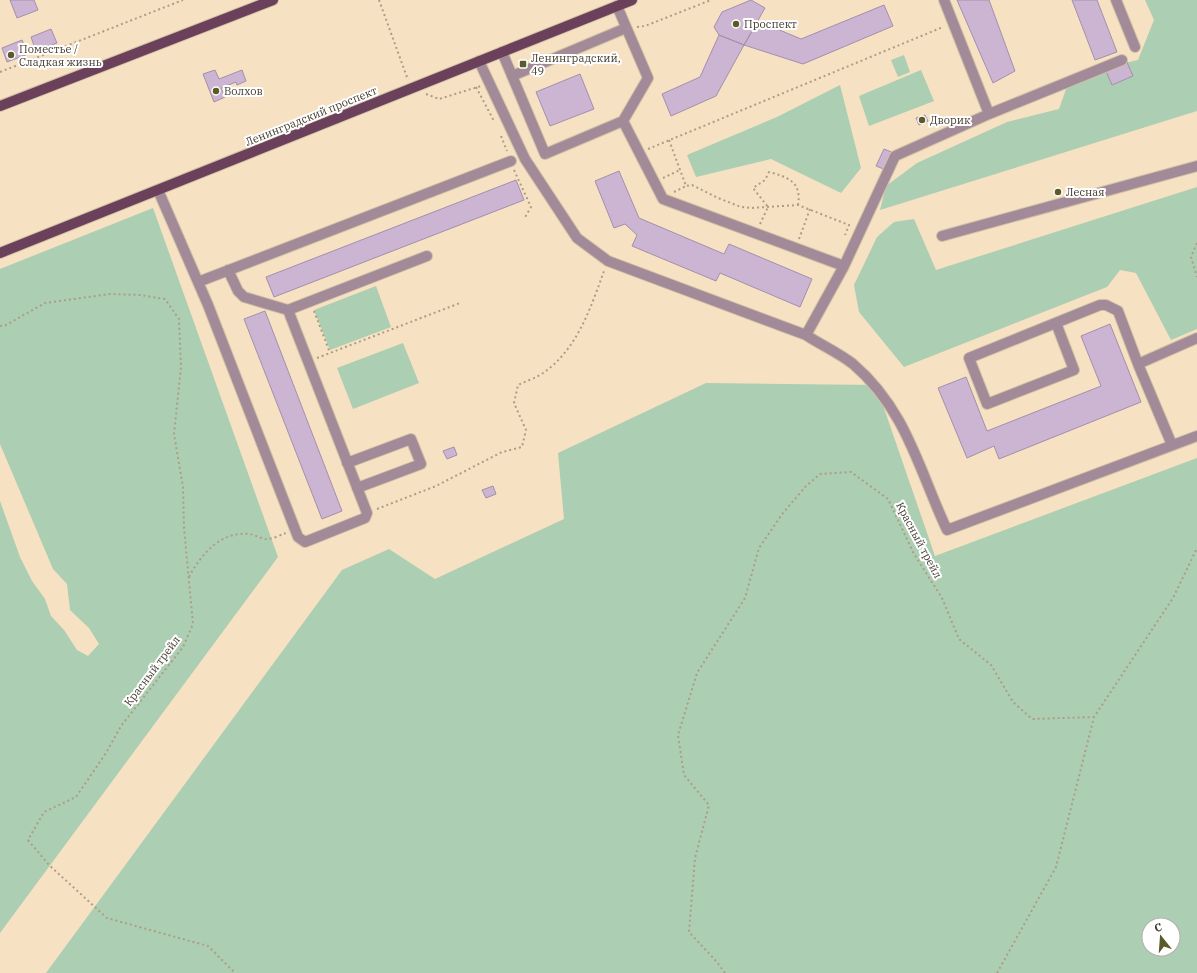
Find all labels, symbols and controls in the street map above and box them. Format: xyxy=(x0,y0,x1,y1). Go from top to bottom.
place label: Проспект xyxy=(744,17,797,31)
marker: Проспект xyxy=(731,19,741,29)
place label: Поместье / Сладкая жизнь xyxy=(19,42,102,69)
marker: Поместье / Сладкая жизнь xyxy=(6,50,16,60)
place label: Ленинградский, 49 xyxy=(531,51,621,78)
marker: Ленинградский, 49 xyxy=(518,59,528,69)
street label: Ленинградский проспект xyxy=(243,83,379,149)
place label: Волхов xyxy=(224,84,263,98)
marker: Волхов xyxy=(211,86,221,96)
place label: Дворик xyxy=(930,113,971,127)
marker: Дворик xyxy=(917,115,927,125)
place label: Лесная xyxy=(1066,185,1105,199)
marker: Лесная xyxy=(1053,187,1063,197)
street label: Красный трейл xyxy=(893,499,945,581)
street label: Красный трейл xyxy=(121,633,183,709)
north arrow xyxy=(1141,917,1181,957)
text: С xyxy=(1153,920,1164,935)

